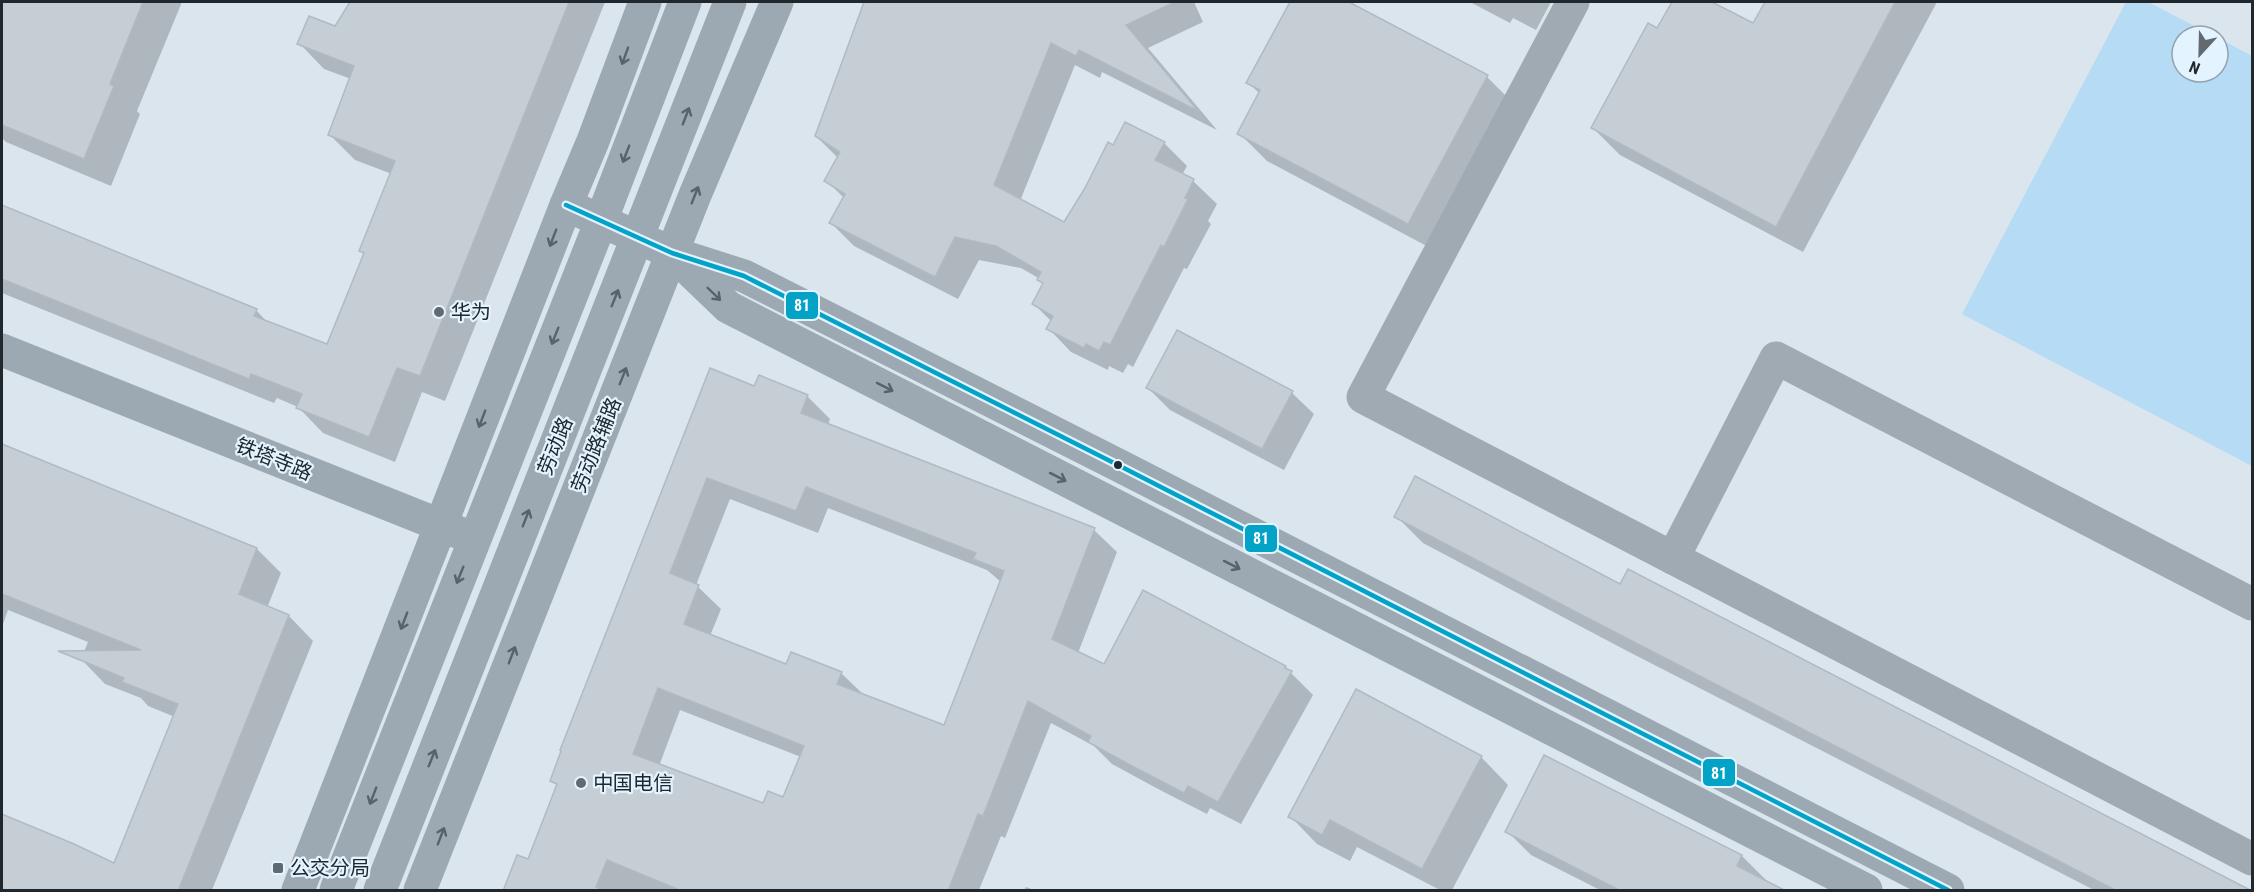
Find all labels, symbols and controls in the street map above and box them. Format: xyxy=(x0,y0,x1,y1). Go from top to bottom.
north arrow xyxy=(2170,24,2230,84)
one-way arrow xyxy=(618,46,629,65)
text: N xyxy=(2186,57,2203,78)
one-way arrow xyxy=(681,108,692,126)
one-way arrow xyxy=(620,144,631,163)
one-way arrow xyxy=(690,186,701,204)
one-way arrow xyxy=(547,228,558,247)
one-way arrow xyxy=(707,287,722,301)
one-way arrow xyxy=(610,289,621,308)
line badge: 81 xyxy=(785,291,819,320)
text: 81 xyxy=(794,296,810,315)
place label: 华为 xyxy=(451,300,491,324)
marker: 华为 xyxy=(432,305,446,319)
one-way arrow xyxy=(549,326,560,345)
one-way arrow xyxy=(619,367,630,386)
one-way arrow xyxy=(875,382,893,394)
street label: 劳动路辅路 xyxy=(566,394,626,496)
one-way arrow xyxy=(476,410,487,428)
street label: 劳动路 xyxy=(533,414,577,478)
street label: 铁塔寺路 xyxy=(232,433,316,485)
unlabelled marker xyxy=(1112,459,1124,471)
one-way arrow xyxy=(1049,471,1067,483)
one-way arrow xyxy=(521,509,532,528)
line badge: 81 xyxy=(1244,524,1278,553)
text: 81 xyxy=(1253,529,1269,548)
one-way arrow xyxy=(1222,560,1240,572)
one-way arrow xyxy=(454,566,465,584)
one-way arrow xyxy=(398,611,409,629)
one-way arrow xyxy=(508,646,519,664)
one-way arrow xyxy=(427,749,438,768)
line badge: 81 xyxy=(1702,758,1736,787)
text: 81 xyxy=(1711,764,1727,783)
place label: 中国电信 xyxy=(593,771,673,795)
marker: 中国电信 xyxy=(574,776,588,790)
one-way arrow xyxy=(367,786,378,805)
one-way arrow xyxy=(436,827,447,846)
place label: 公交分局 xyxy=(290,856,370,880)
marker: 公交分局 xyxy=(271,861,285,875)

